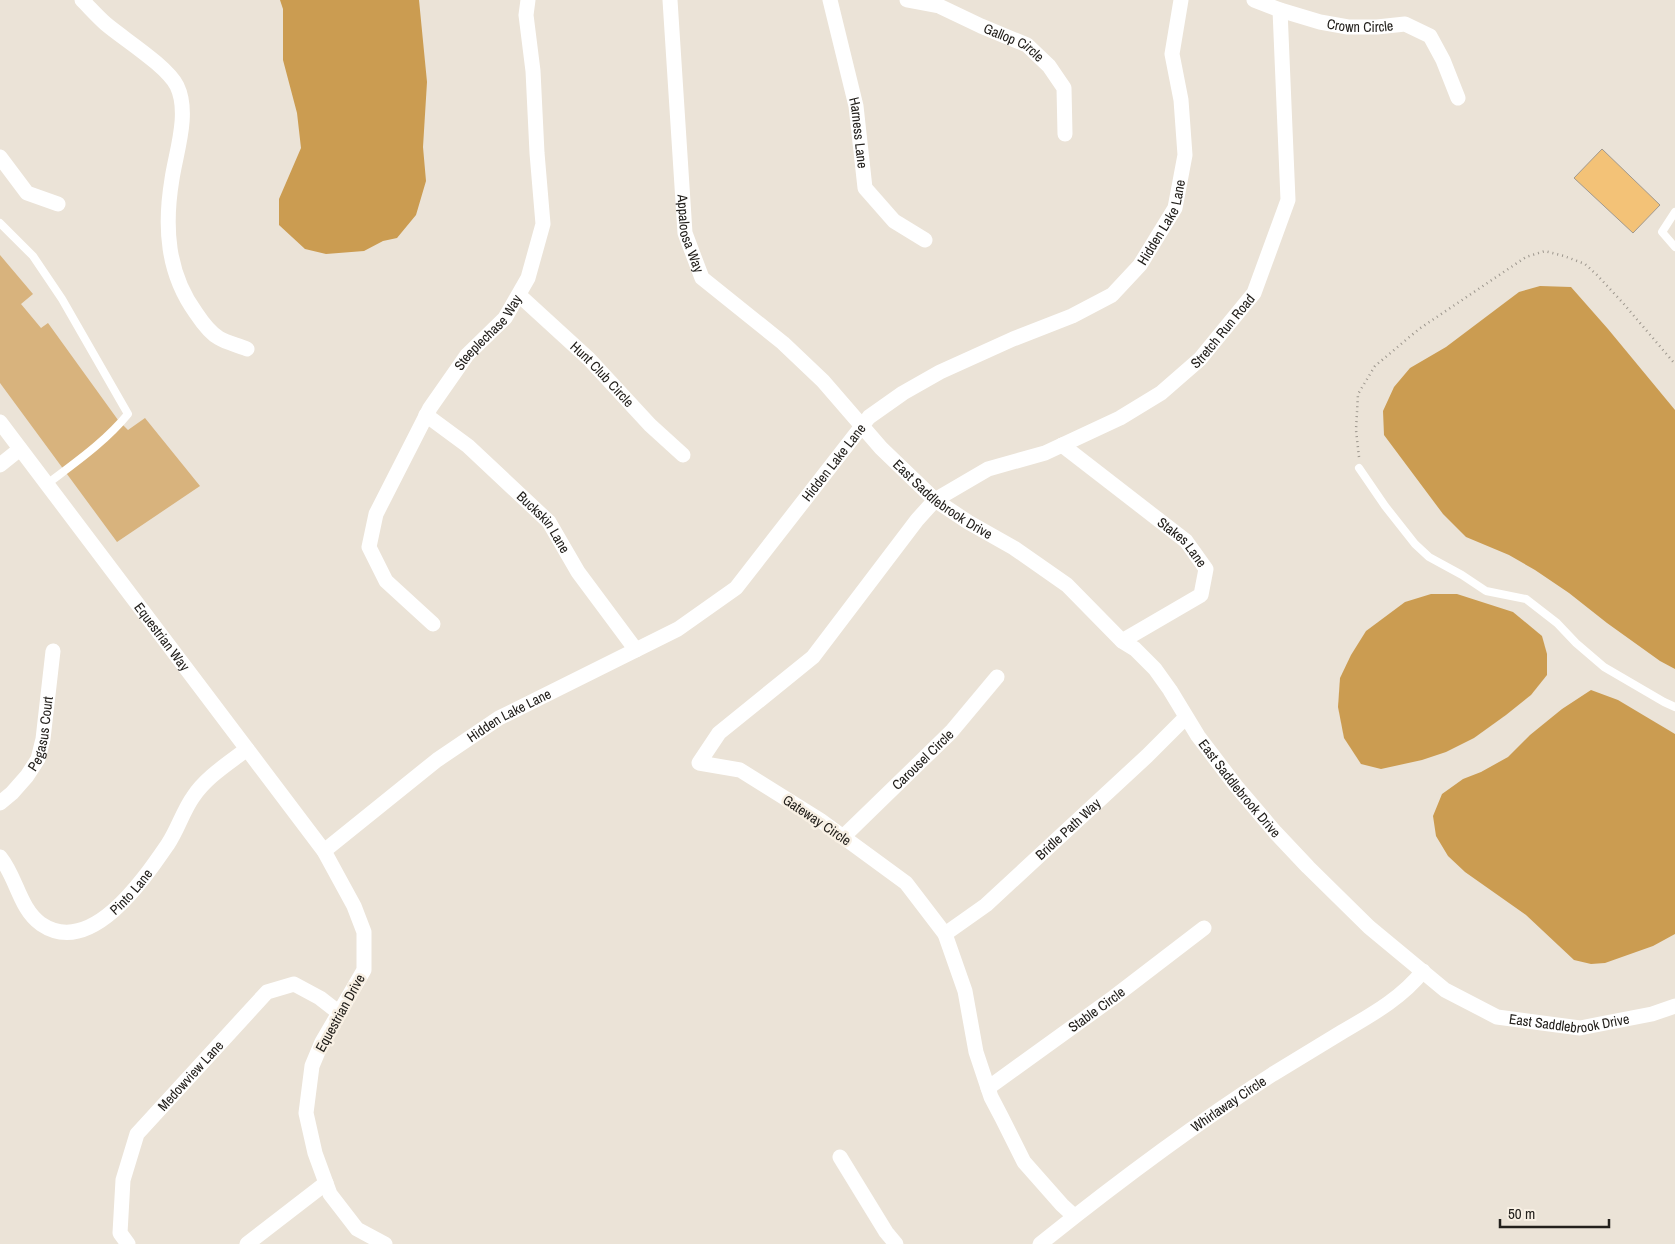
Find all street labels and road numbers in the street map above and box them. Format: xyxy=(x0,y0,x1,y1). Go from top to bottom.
street label: Crown Circle xyxy=(1325,14,1394,36)
street label: Gallop Circle xyxy=(981,19,1048,66)
street label: Harness Lane xyxy=(845,95,872,169)
street label: Hidden Lake Lane xyxy=(1133,178,1189,268)
street label: Appaloosa Way xyxy=(673,193,708,275)
street label: Stretch Run Road xyxy=(1187,290,1259,372)
street label: Steeplechase Way xyxy=(450,291,526,374)
street label: Hunt Club Circle xyxy=(567,337,638,411)
street label: Hidden Lake Lane xyxy=(798,420,870,505)
street label: East Saddlebrook Drive xyxy=(889,455,996,543)
street label: Buckskin Lane xyxy=(513,487,574,556)
street label: Stakes Lane xyxy=(1154,513,1211,571)
street label: Equestrian Way xyxy=(130,599,194,675)
street label: Hidden Lake Lane xyxy=(463,685,554,746)
street label: Pegasus Court xyxy=(24,695,57,774)
street label: Carousel Circle xyxy=(888,726,957,794)
street label: East Saddlebrook Drive xyxy=(1195,736,1285,842)
street label: Gateway Circle xyxy=(779,791,855,849)
street label: Bridle Path Way xyxy=(1032,794,1105,864)
street label: Pinto Lane xyxy=(106,865,156,919)
street label: Equestrian Drive xyxy=(311,971,369,1055)
street label: Stable Circle xyxy=(1065,983,1129,1036)
street label: East Saddlebrook Drive xyxy=(1508,1010,1631,1037)
street label: Medowview Lane xyxy=(154,1036,227,1115)
street label: Whirlaway Circle xyxy=(1187,1072,1269,1136)

